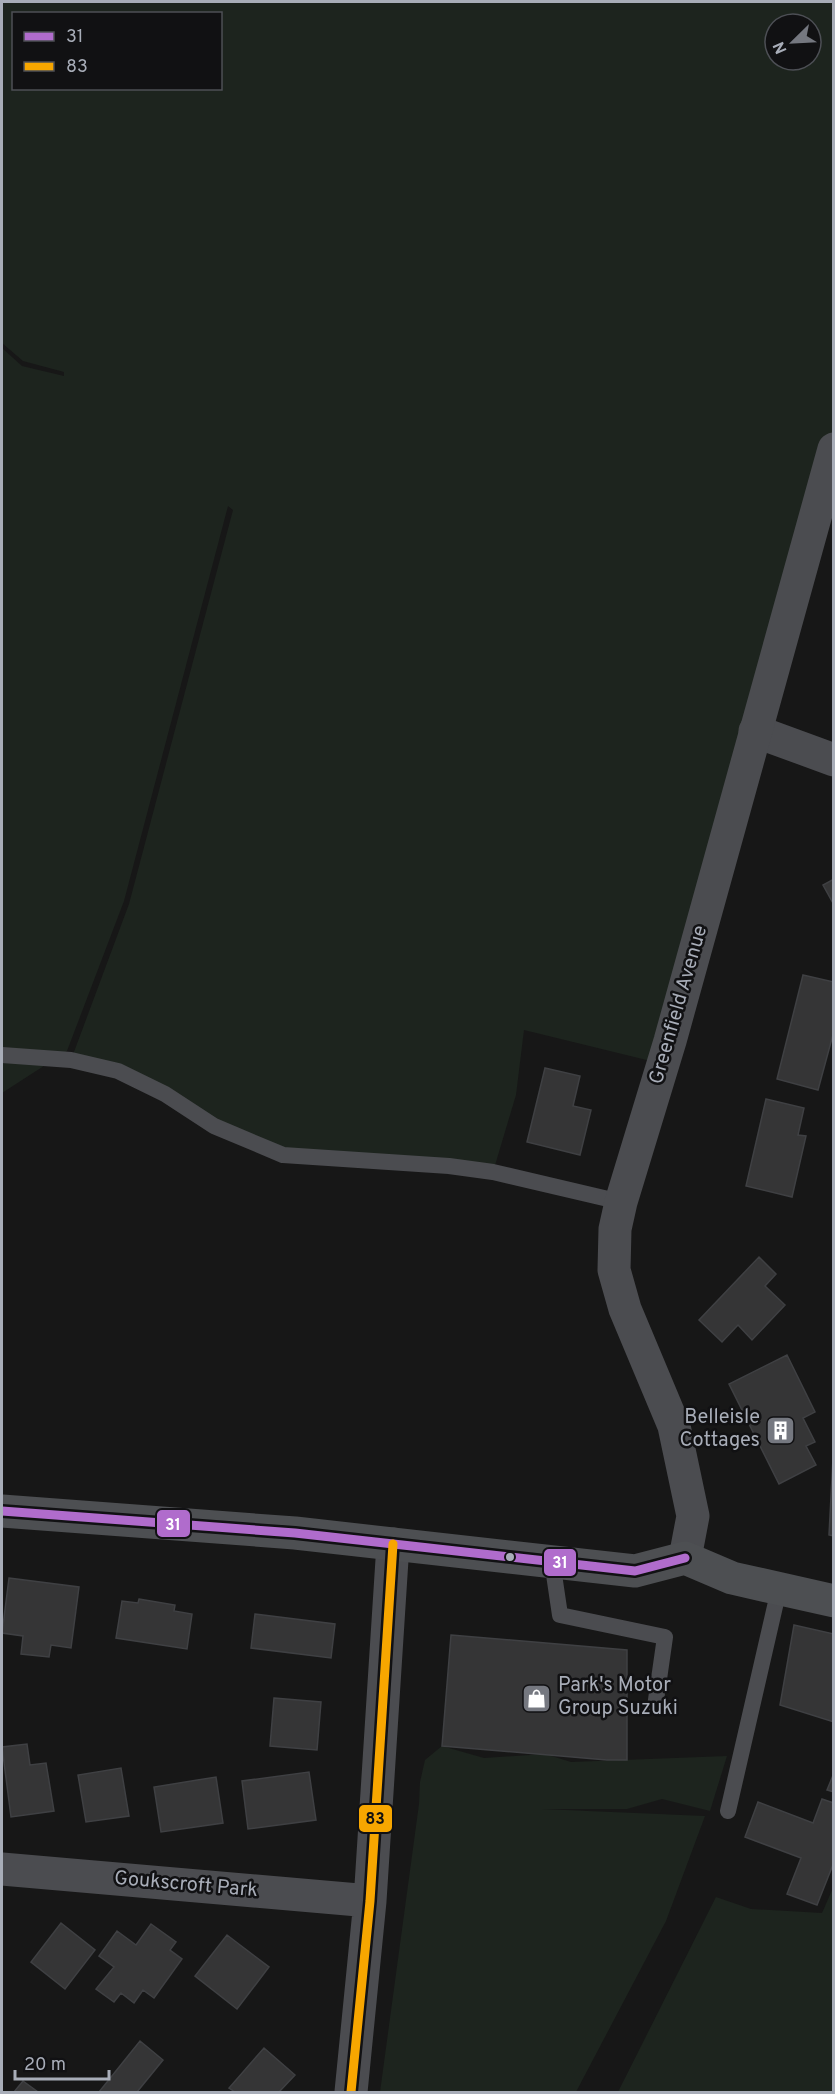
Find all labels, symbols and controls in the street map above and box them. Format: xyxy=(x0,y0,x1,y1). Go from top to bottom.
legend xyxy=(12,12,222,90)
north arrow xyxy=(763,12,823,72)
text: 31 xyxy=(66,26,84,49)
text: N xyxy=(770,38,793,57)
text: 83 xyxy=(66,56,88,79)
street label: Greenfield Avenue xyxy=(644,923,714,1087)
place label: Belleisle Cottages xyxy=(679,1405,760,1454)
building icon: Belleisle Cottages xyxy=(765,1414,797,1446)
line badge: 31 xyxy=(156,1509,191,1538)
text: 31 xyxy=(165,1516,181,1536)
line badge: 31 xyxy=(543,1548,577,1577)
unlabelled marker xyxy=(504,1551,516,1563)
text: 31 xyxy=(552,1554,568,1574)
place label: Park's Motor Group Suzuki xyxy=(558,1673,678,1722)
shop icon: Park's Motor Group Suzuki xyxy=(521,1682,553,1714)
line badge: 83 xyxy=(358,1804,393,1833)
text: 83 xyxy=(365,1810,385,1830)
street label: Goukscroft Park xyxy=(113,1866,259,1904)
scale bar xyxy=(15,2043,110,2081)
text: 20 m xyxy=(24,2054,66,2077)

